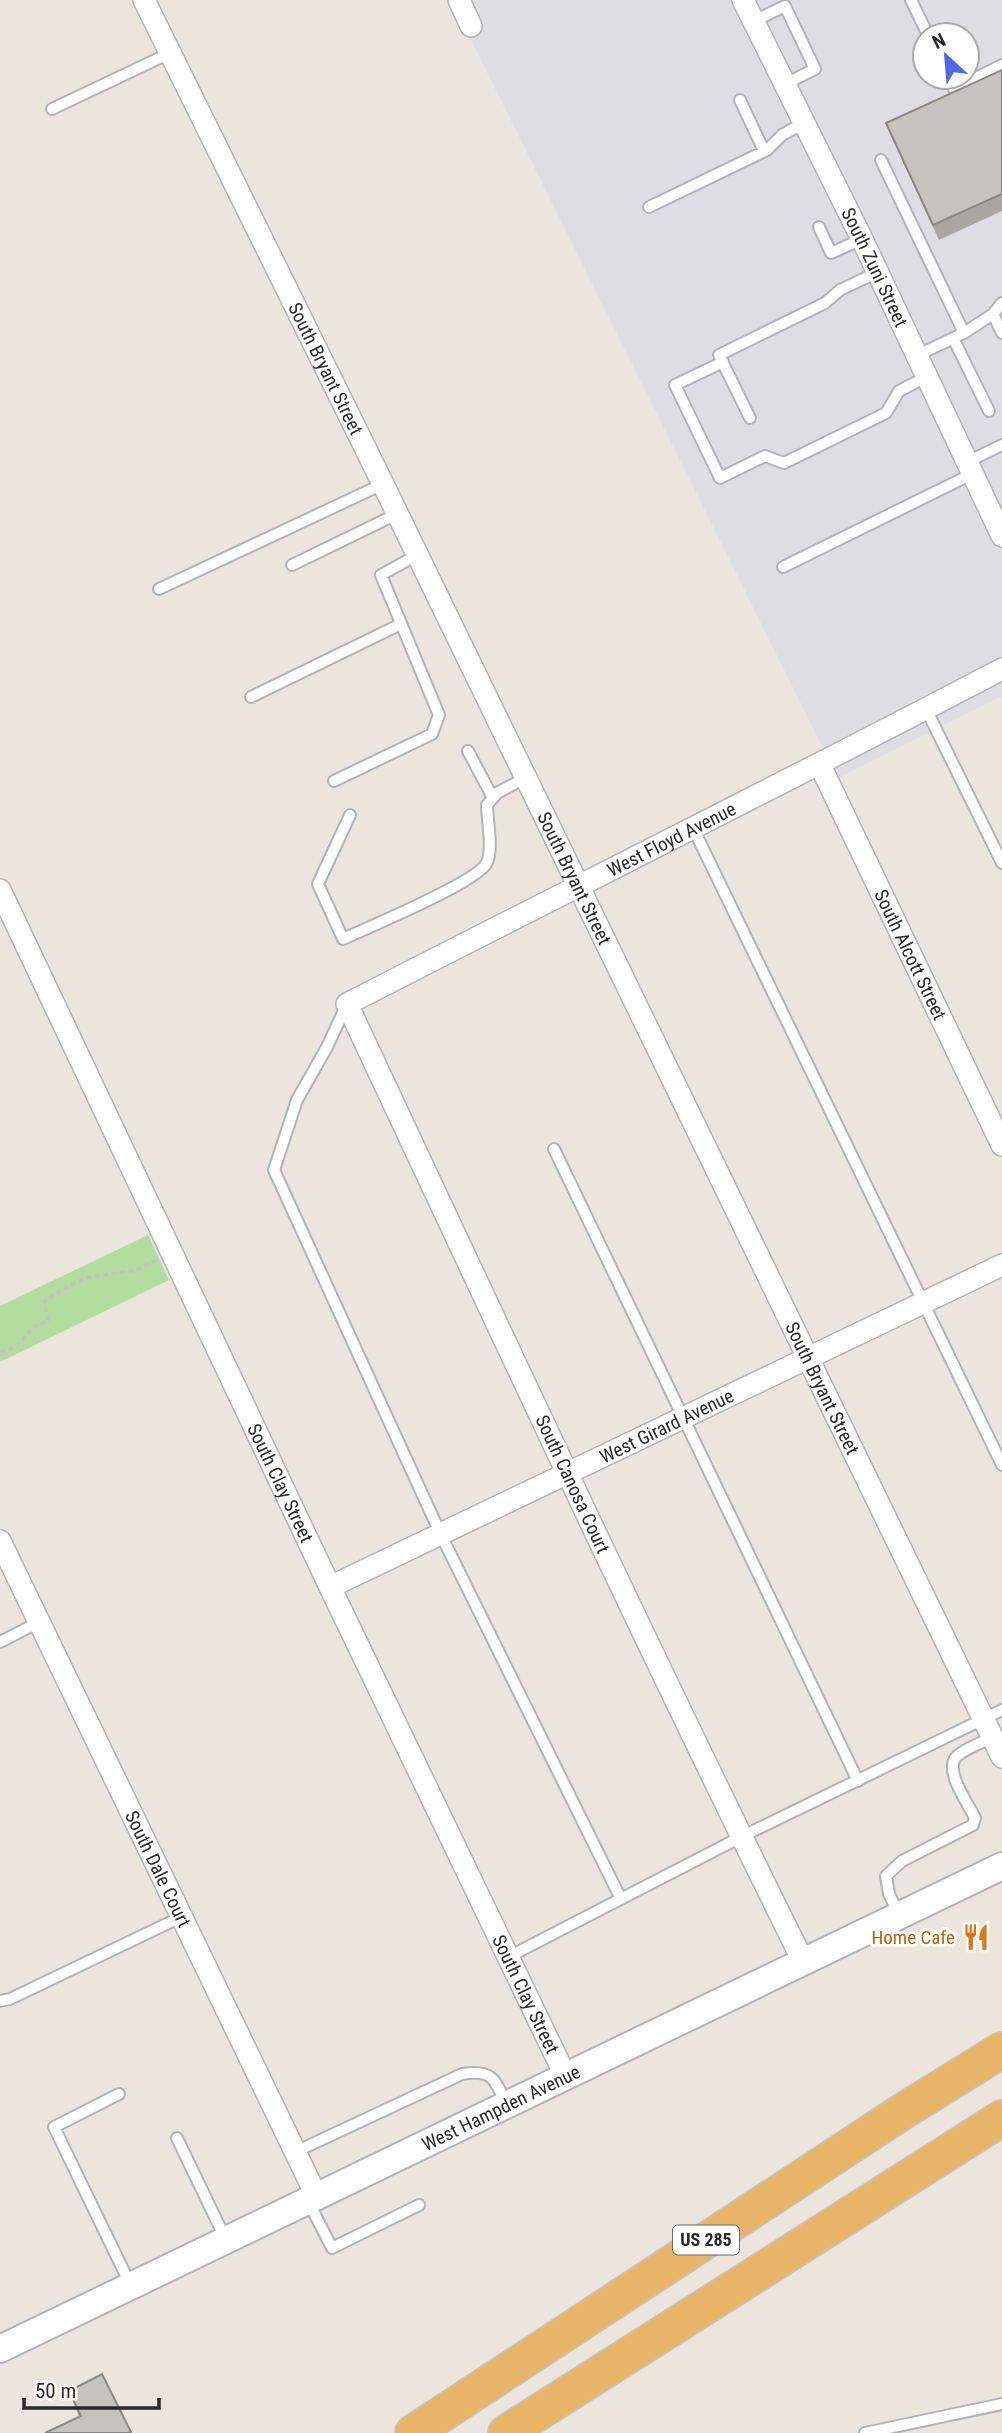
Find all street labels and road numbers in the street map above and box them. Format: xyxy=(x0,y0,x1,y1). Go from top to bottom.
street label: South Zuni Street xyxy=(836,204,913,331)
street label: South Bryant Street xyxy=(283,299,368,439)
street label: West Floyd Avenue xyxy=(603,797,740,882)
street label: South Bryant Street xyxy=(532,808,616,948)
street label: South Alcott Street xyxy=(869,886,951,1023)
street label: South Bryant Street xyxy=(780,1318,864,1458)
street label: West Girard Avenue xyxy=(596,1384,737,1468)
street label: South Canosa Court xyxy=(530,1411,615,1557)
street label: South Clay Street xyxy=(242,1420,318,1546)
street label: South Dale Court xyxy=(120,1807,196,1931)
street label: South Clay Street xyxy=(487,1931,564,2057)
street label: West Hampden Avenue xyxy=(418,2060,584,2156)
road number: US 285 xyxy=(673,2226,739,2254)

